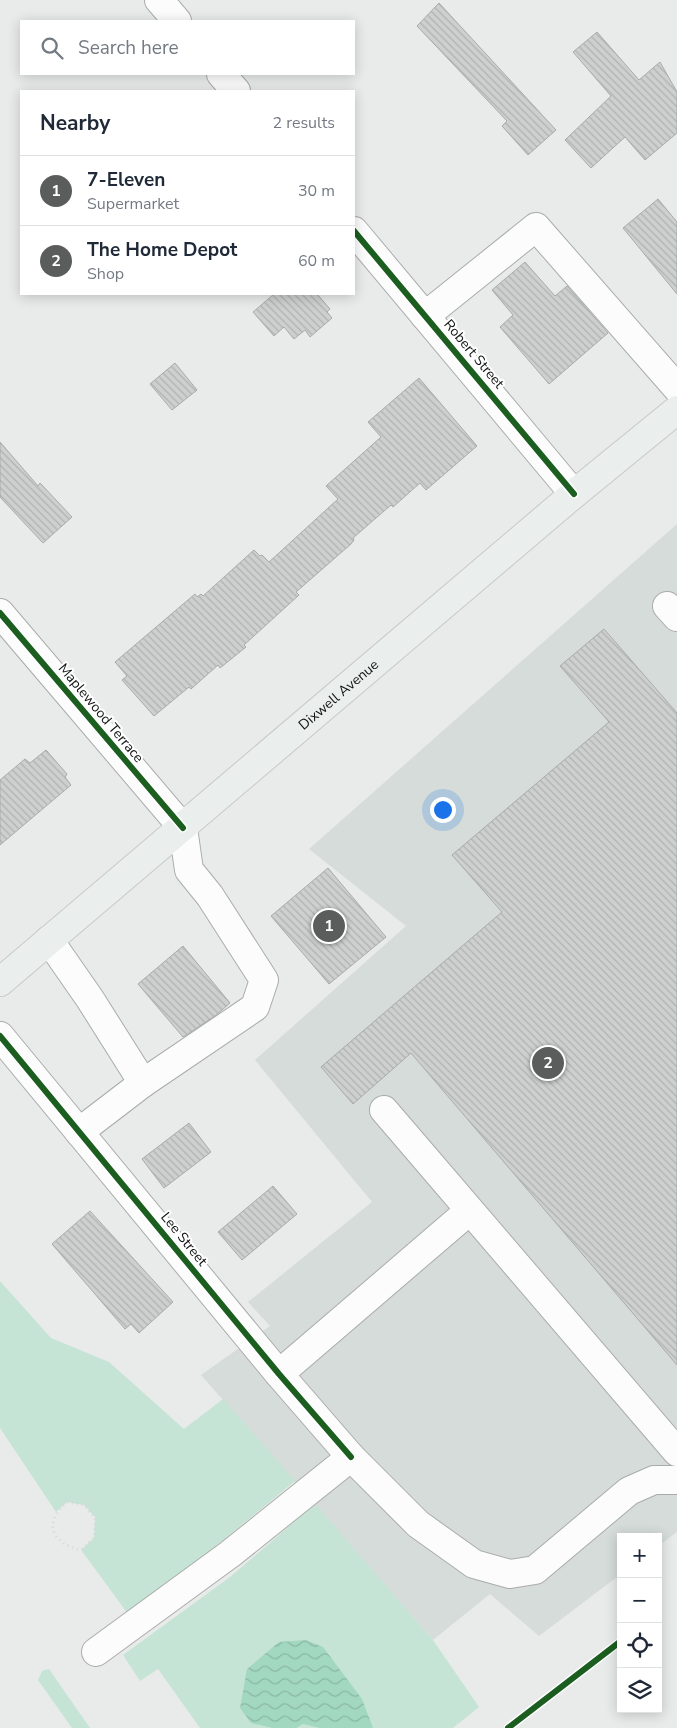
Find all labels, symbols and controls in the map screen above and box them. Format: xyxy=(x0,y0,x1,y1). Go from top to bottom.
search box xyxy=(20,20,355,75)
icon: search xyxy=(38,34,66,62)
text: Search here xyxy=(78,35,179,61)
text: Nearby xyxy=(40,109,110,137)
text: 2 results xyxy=(273,112,335,134)
text: 7-Eleven xyxy=(87,167,165,193)
text: 1 xyxy=(51,180,61,202)
text: 30 m xyxy=(298,180,335,202)
text: Supermarket xyxy=(87,193,179,215)
text: The Home Depot xyxy=(87,237,237,263)
text: 2 xyxy=(51,250,61,272)
text: 60 m xyxy=(298,250,335,272)
text: Shop xyxy=(87,263,124,285)
street label: Robert Street xyxy=(440,315,509,393)
street label: Dixwell Avenue xyxy=(294,655,382,734)
street label: Maplewood Terrace xyxy=(54,659,148,767)
your location xyxy=(430,797,456,823)
pin: 1 xyxy=(313,907,345,945)
pin: 2 xyxy=(532,1044,564,1082)
street label: Lee Street xyxy=(156,1208,212,1270)
map controls xyxy=(617,1533,662,1713)
button: + xyxy=(617,1533,662,1578)
button: − xyxy=(617,1578,662,1623)
button: locate xyxy=(617,1623,662,1668)
button: layers xyxy=(617,1668,662,1713)

